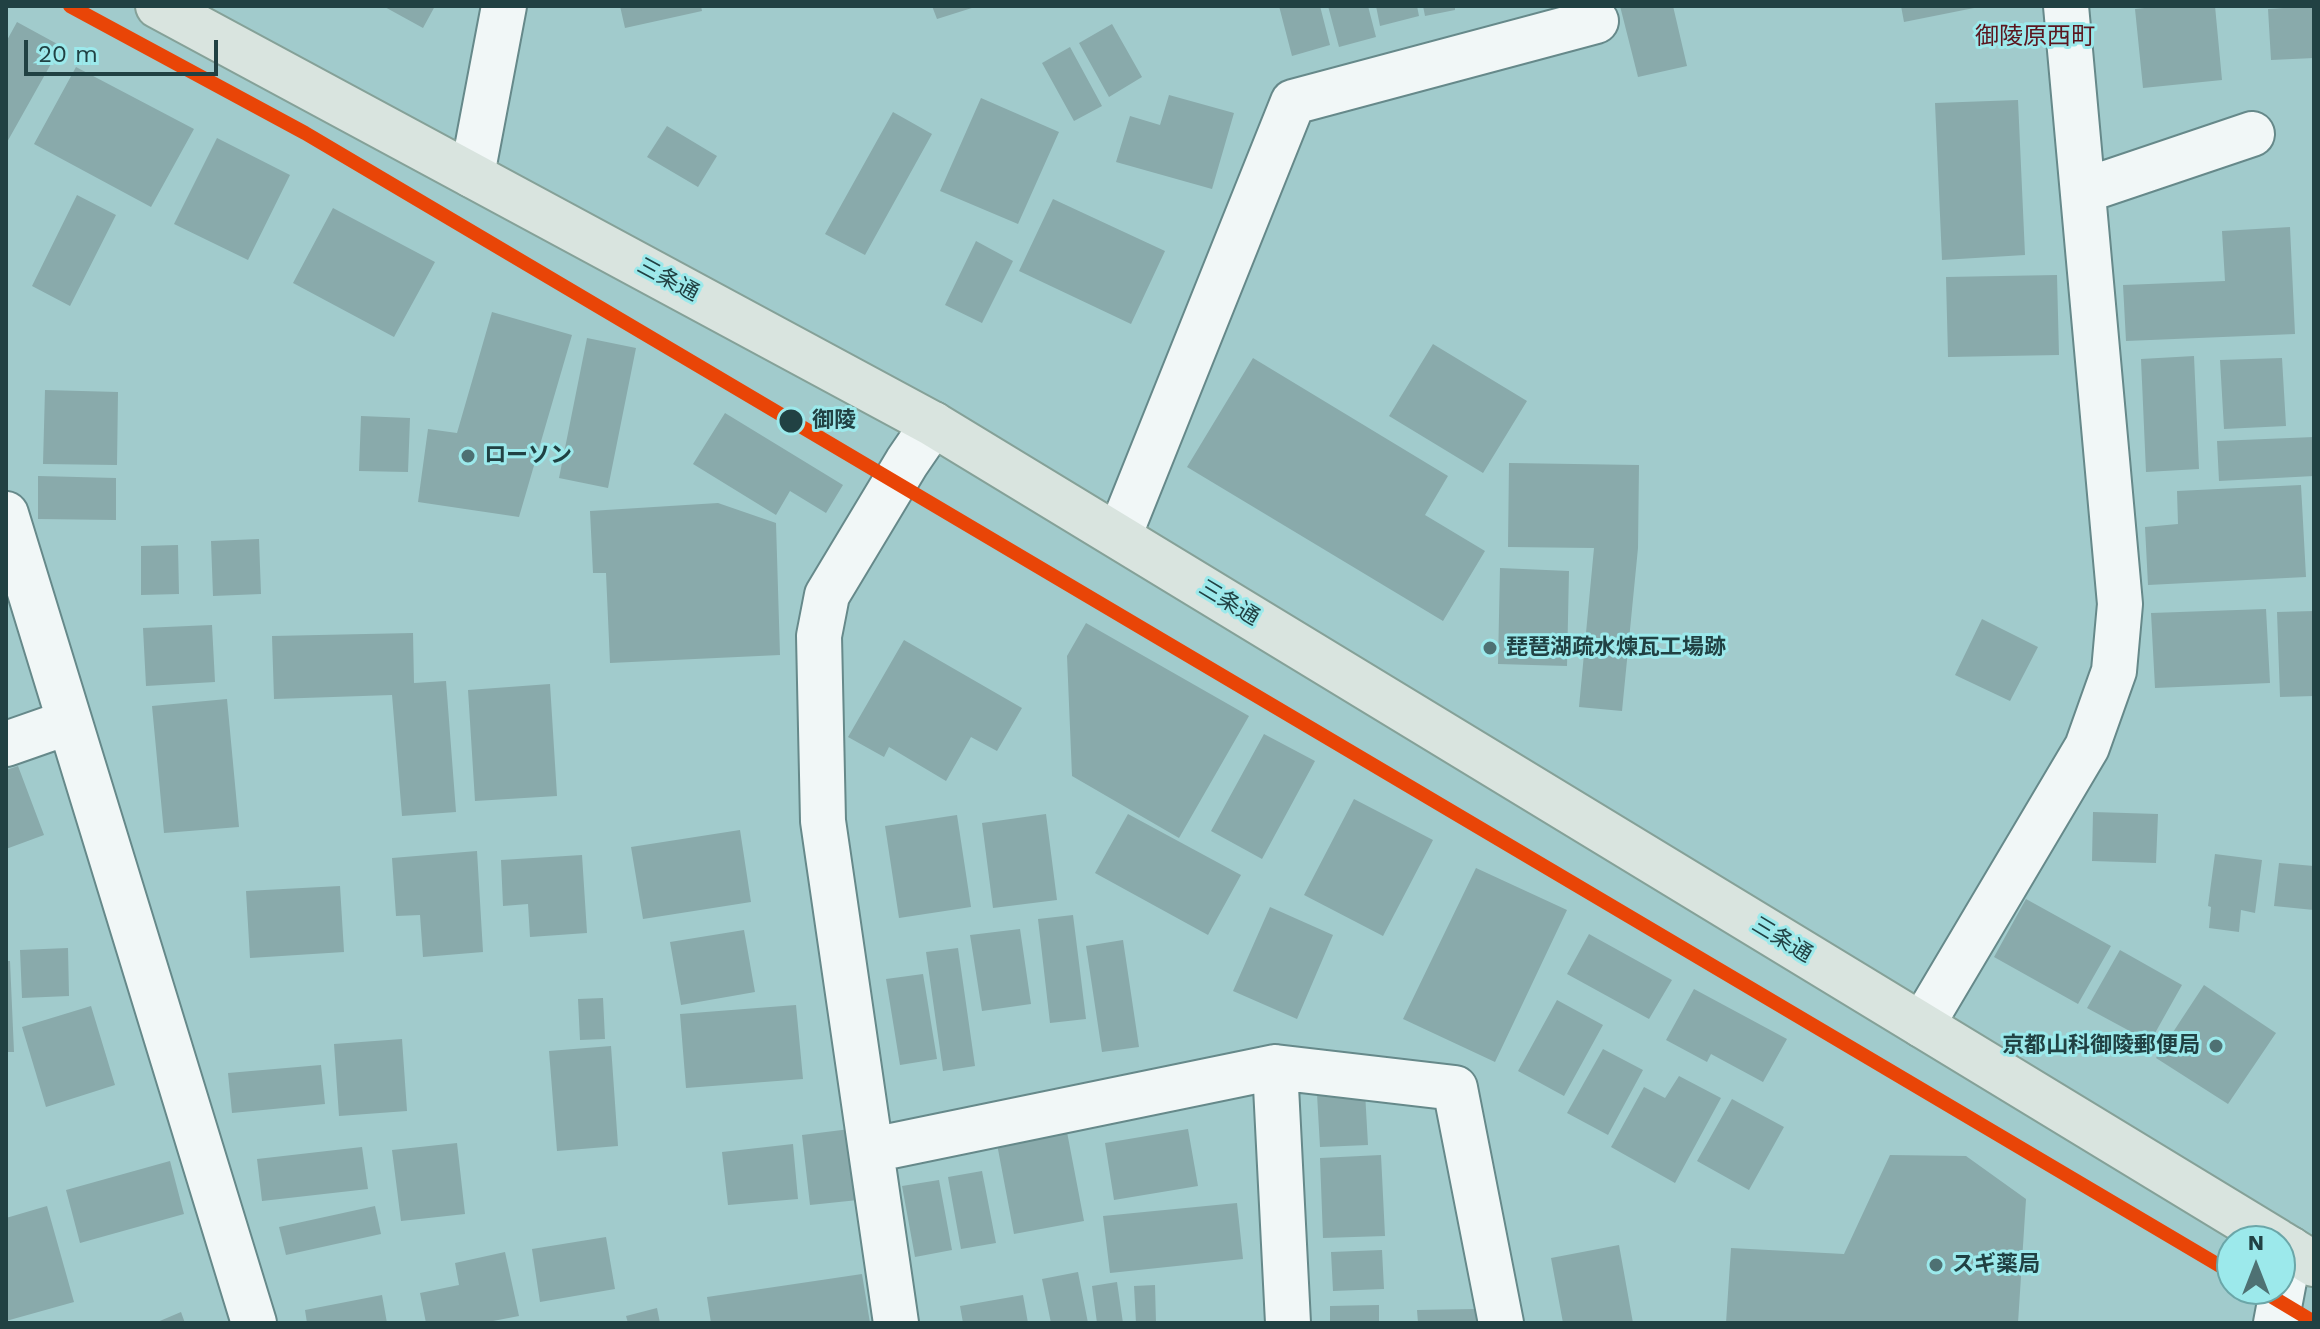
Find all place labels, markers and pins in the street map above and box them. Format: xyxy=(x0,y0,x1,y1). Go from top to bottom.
marker: 御陵 xyxy=(777,407,805,435)
place label: 御陵 xyxy=(812,408,856,434)
place label: ローソン xyxy=(484,443,572,469)
marker: ローソン xyxy=(459,447,477,465)
place label: 琵琶湖疏水煉瓦工場跡 xyxy=(1506,635,1726,661)
marker: 琵琶湖疏水煉瓦工場跡 xyxy=(1481,639,1499,657)
place label: 京都山科御陵郵便局 xyxy=(2002,1033,2200,1059)
marker: 京都山科御陵郵便局 xyxy=(2207,1037,2225,1055)
place label: スギ薬局 xyxy=(1952,1252,2040,1278)
marker: スギ薬局 xyxy=(1927,1256,1945,1274)

